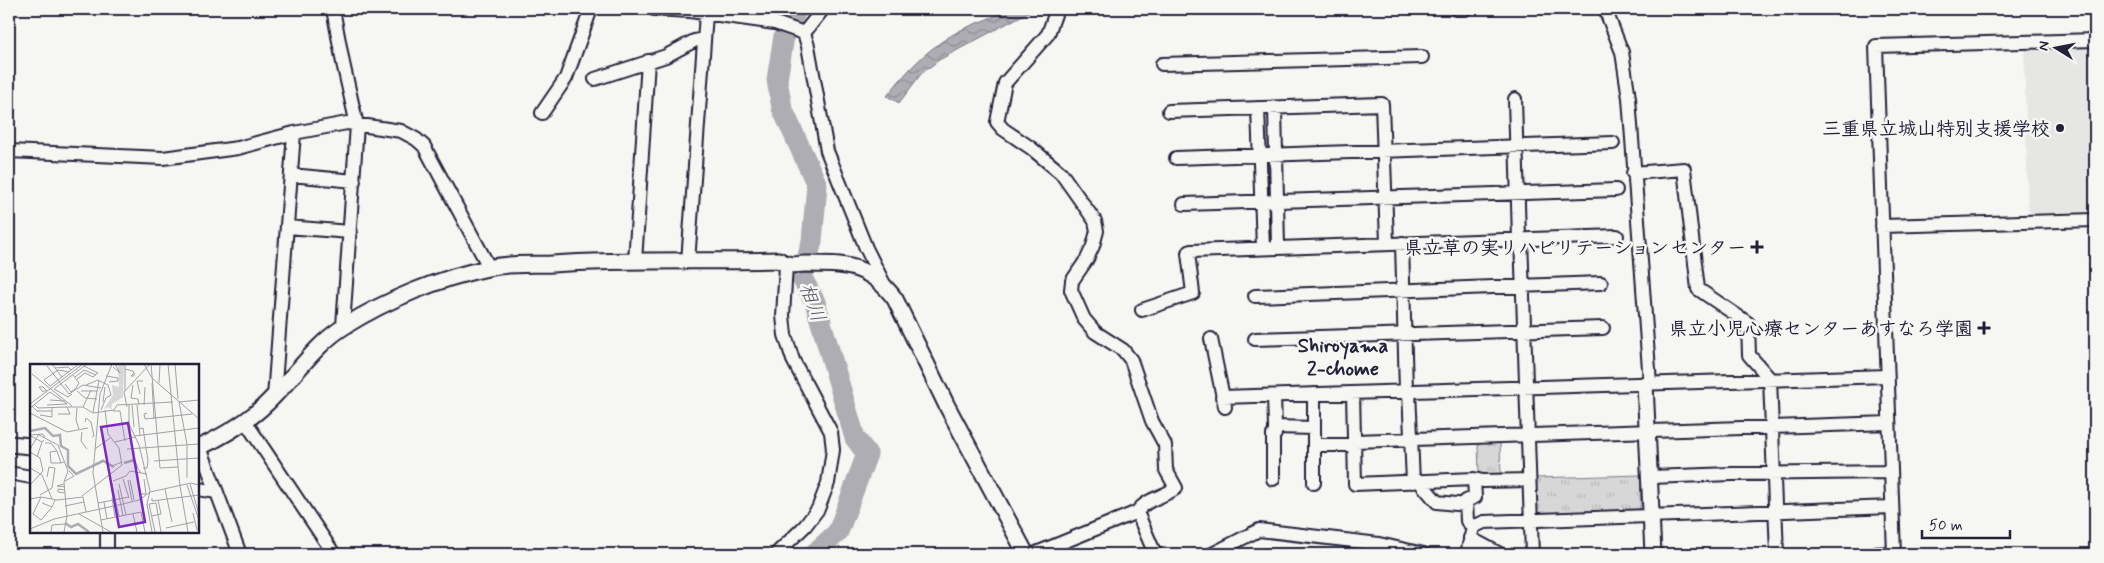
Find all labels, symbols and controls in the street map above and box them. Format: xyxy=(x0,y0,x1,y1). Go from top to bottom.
north arrow xyxy=(2032,22,2082,72)
text: N xyxy=(2035,40,2054,52)
place label: 三重県立城山特別支援学校 xyxy=(1822,117,2050,142)
marker: 三重県立城山特別支援学校 xyxy=(2054,122,2066,134)
place label: 県立草の実リハビリテーションセンター xyxy=(1404,236,1746,261)
marker: 県立草の実リハビリテーションセンター xyxy=(1750,240,1764,254)
water label: 相川 xyxy=(792,279,831,326)
place label: 県立小児心療センターあすなろ学園 xyxy=(1669,317,1973,342)
marker: 県立小児心療センターあすなろ学園 xyxy=(1977,321,1991,335)
district label: Shiroyama 2-chome xyxy=(1298,333,1389,383)
inset map xyxy=(30,364,199,533)
scale bar xyxy=(1922,508,2009,540)
text: 50 m xyxy=(1929,516,1963,536)

